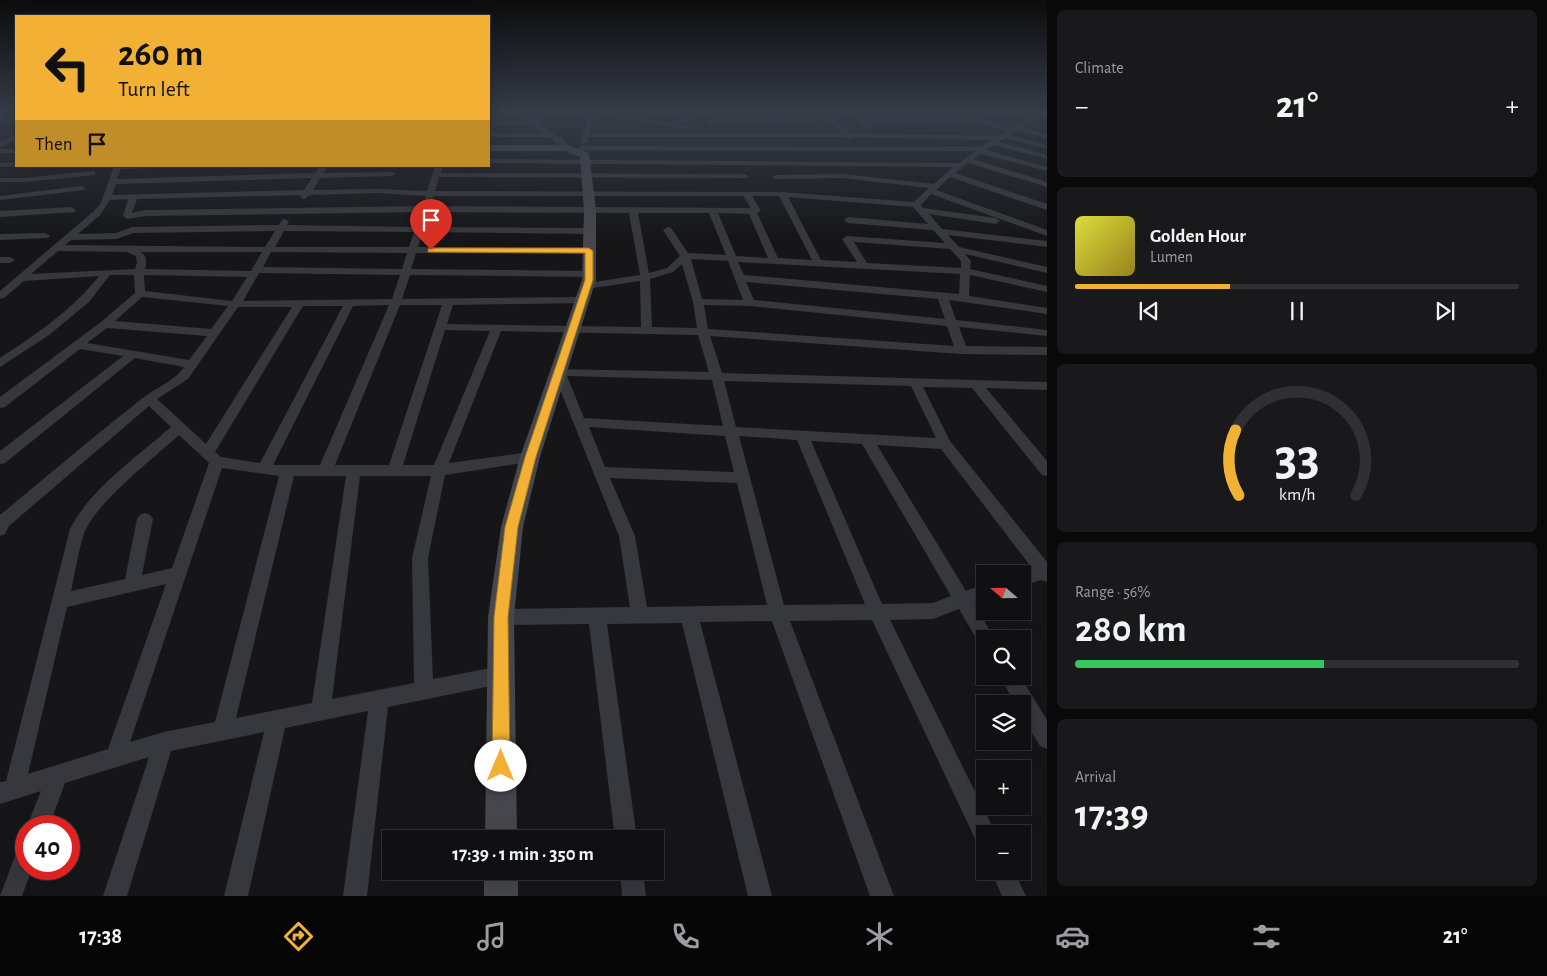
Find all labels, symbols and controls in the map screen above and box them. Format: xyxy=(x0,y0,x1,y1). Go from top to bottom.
icon: left xyxy=(35,35,100,100)
text: 260 m xyxy=(118,37,203,72)
text: Climate xyxy=(1075,60,1124,76)
text: Turn left xyxy=(118,78,190,100)
text: 21° xyxy=(1276,87,1318,125)
text: − xyxy=(1075,93,1088,121)
text: + xyxy=(1506,93,1519,121)
icon: arrive xyxy=(83,130,111,158)
text: Then xyxy=(35,135,73,154)
pin xyxy=(410,199,452,250)
icon: arrive xyxy=(417,206,445,234)
text: Golden Hour xyxy=(1150,227,1246,246)
text: Lumen xyxy=(1150,249,1193,265)
icon: previous xyxy=(1135,297,1163,325)
icon: pause xyxy=(1283,297,1311,325)
icon: next xyxy=(1431,297,1459,325)
text: 33 xyxy=(1275,432,1319,484)
text: km/h xyxy=(1279,486,1315,504)
north arrow xyxy=(976,565,1031,620)
map controls xyxy=(976,565,1031,880)
text: Range · 56% xyxy=(1075,584,1151,600)
text: 280 km xyxy=(1075,611,1187,649)
button: search xyxy=(976,630,1031,685)
button: layers xyxy=(976,695,1031,750)
position arrow xyxy=(474,739,526,791)
button: + xyxy=(976,760,1031,815)
text: Arrival xyxy=(1075,769,1116,785)
text: 17:39 xyxy=(1075,796,1149,834)
speed limit sign: 40 xyxy=(15,815,80,880)
button: − xyxy=(976,825,1031,880)
text: 17:39 · 1 min · 350 m xyxy=(452,845,594,864)
icon: directions xyxy=(281,919,316,954)
icon: music xyxy=(474,919,509,954)
icon: phone xyxy=(668,919,703,954)
icon: climate xyxy=(862,919,897,954)
icon: car xyxy=(1055,919,1090,954)
icon: filters xyxy=(1249,919,1284,954)
text: 17:38 xyxy=(79,925,122,947)
text: 21° xyxy=(1443,925,1468,947)

